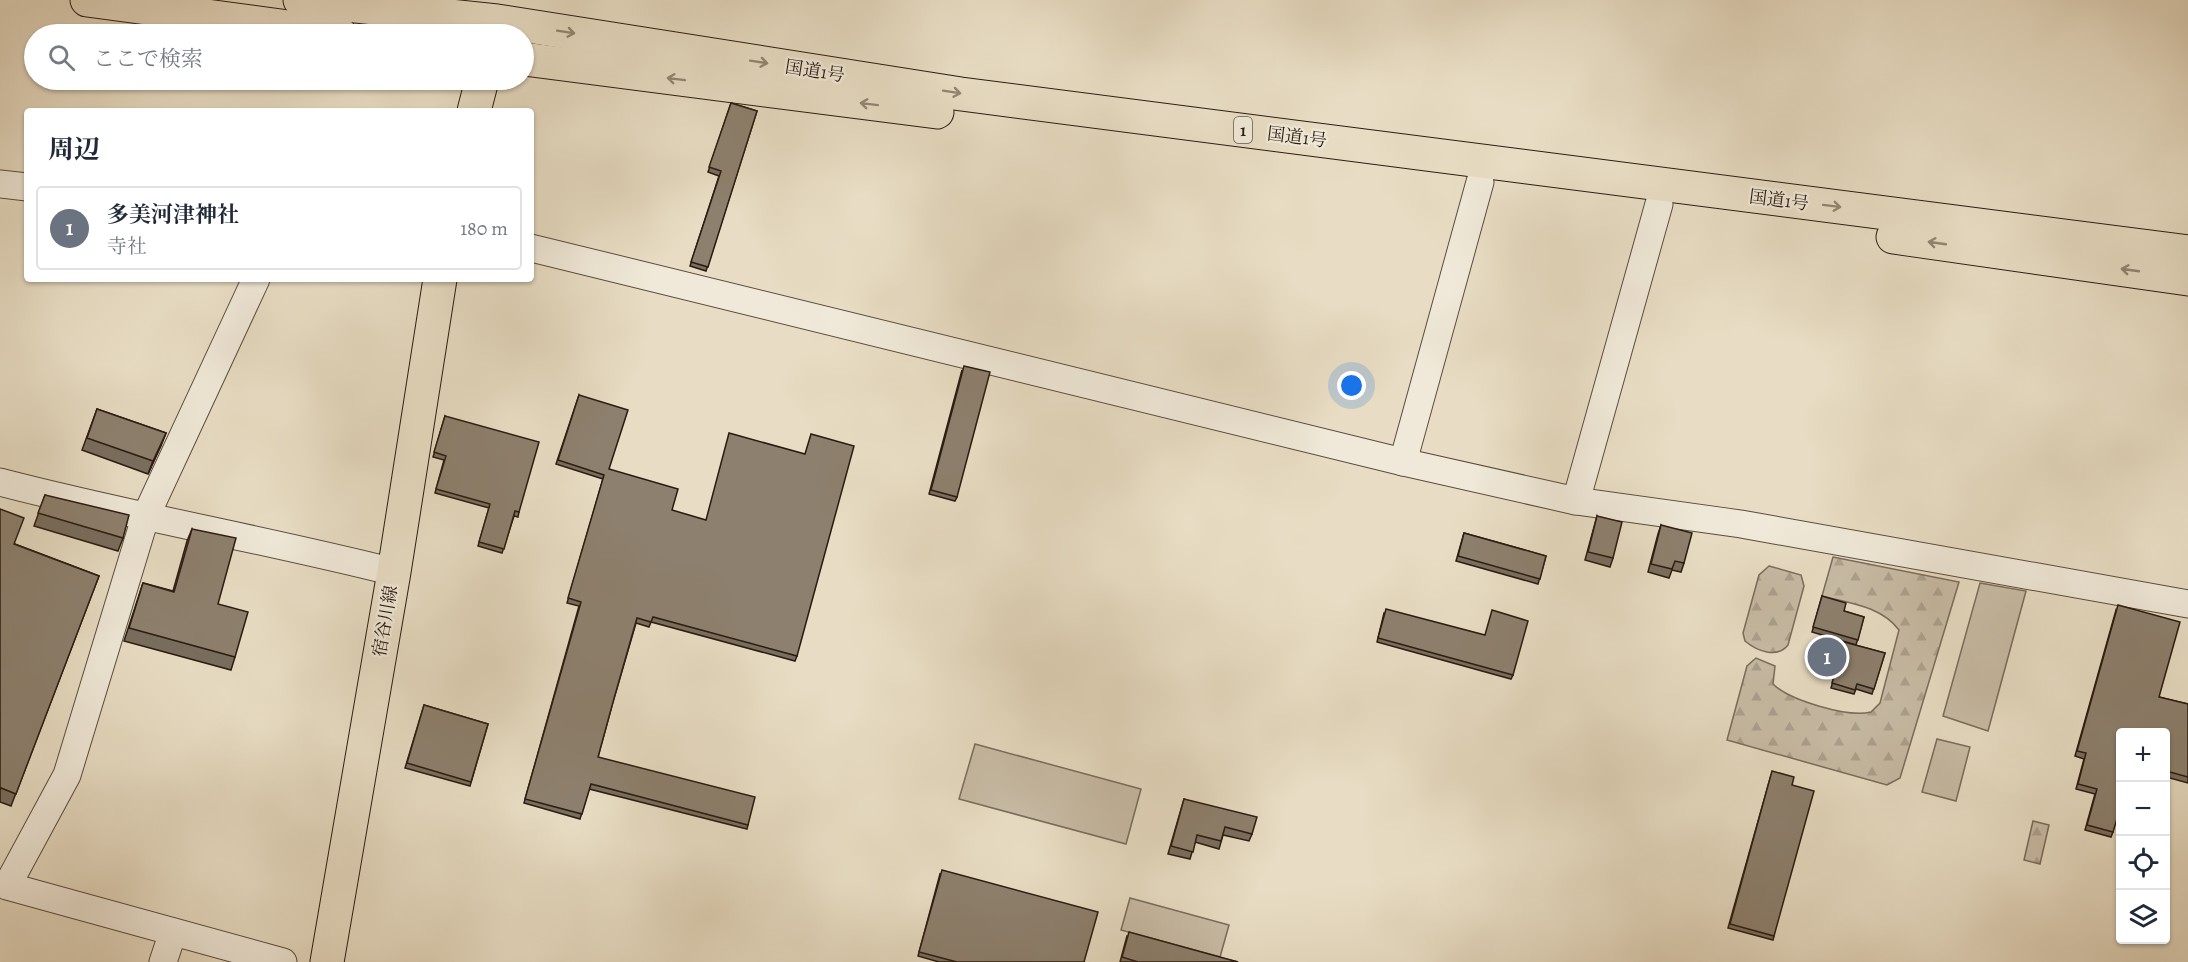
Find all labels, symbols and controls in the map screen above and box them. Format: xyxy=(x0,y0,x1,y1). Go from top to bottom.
search box xyxy=(24,24,534,90)
one-way arrow xyxy=(556,26,576,37)
icon: search xyxy=(45,41,78,74)
text: ここで検索 xyxy=(93,44,203,74)
street label: 国道1号 xyxy=(783,54,847,88)
one-way arrow xyxy=(749,57,768,68)
one-way arrow xyxy=(666,73,686,84)
one-way arrow xyxy=(941,87,961,98)
one-way arrow xyxy=(860,98,880,109)
road number: 1 xyxy=(1234,117,1252,143)
street label: 国道1号 xyxy=(1266,121,1328,153)
text: 周辺 xyxy=(48,132,100,167)
street label: 国道1号 xyxy=(1748,184,1810,216)
text: 多美河津神社 xyxy=(107,200,239,230)
one-way arrow xyxy=(1822,201,1842,212)
text: 1 xyxy=(66,215,73,242)
text: 180 m xyxy=(460,215,508,242)
text: 寺社 xyxy=(107,233,147,260)
one-way arrow xyxy=(1928,238,1947,249)
one-way arrow xyxy=(2121,265,2140,276)
your location xyxy=(1337,371,1366,400)
street label: 宿谷川線 xyxy=(367,583,403,659)
pin: 1 xyxy=(1808,634,1846,680)
map controls xyxy=(2116,728,2170,944)
button: + xyxy=(2116,728,2170,782)
button: − xyxy=(2116,782,2170,836)
button: locate xyxy=(2116,836,2170,890)
button: layers xyxy=(2116,890,2170,944)

